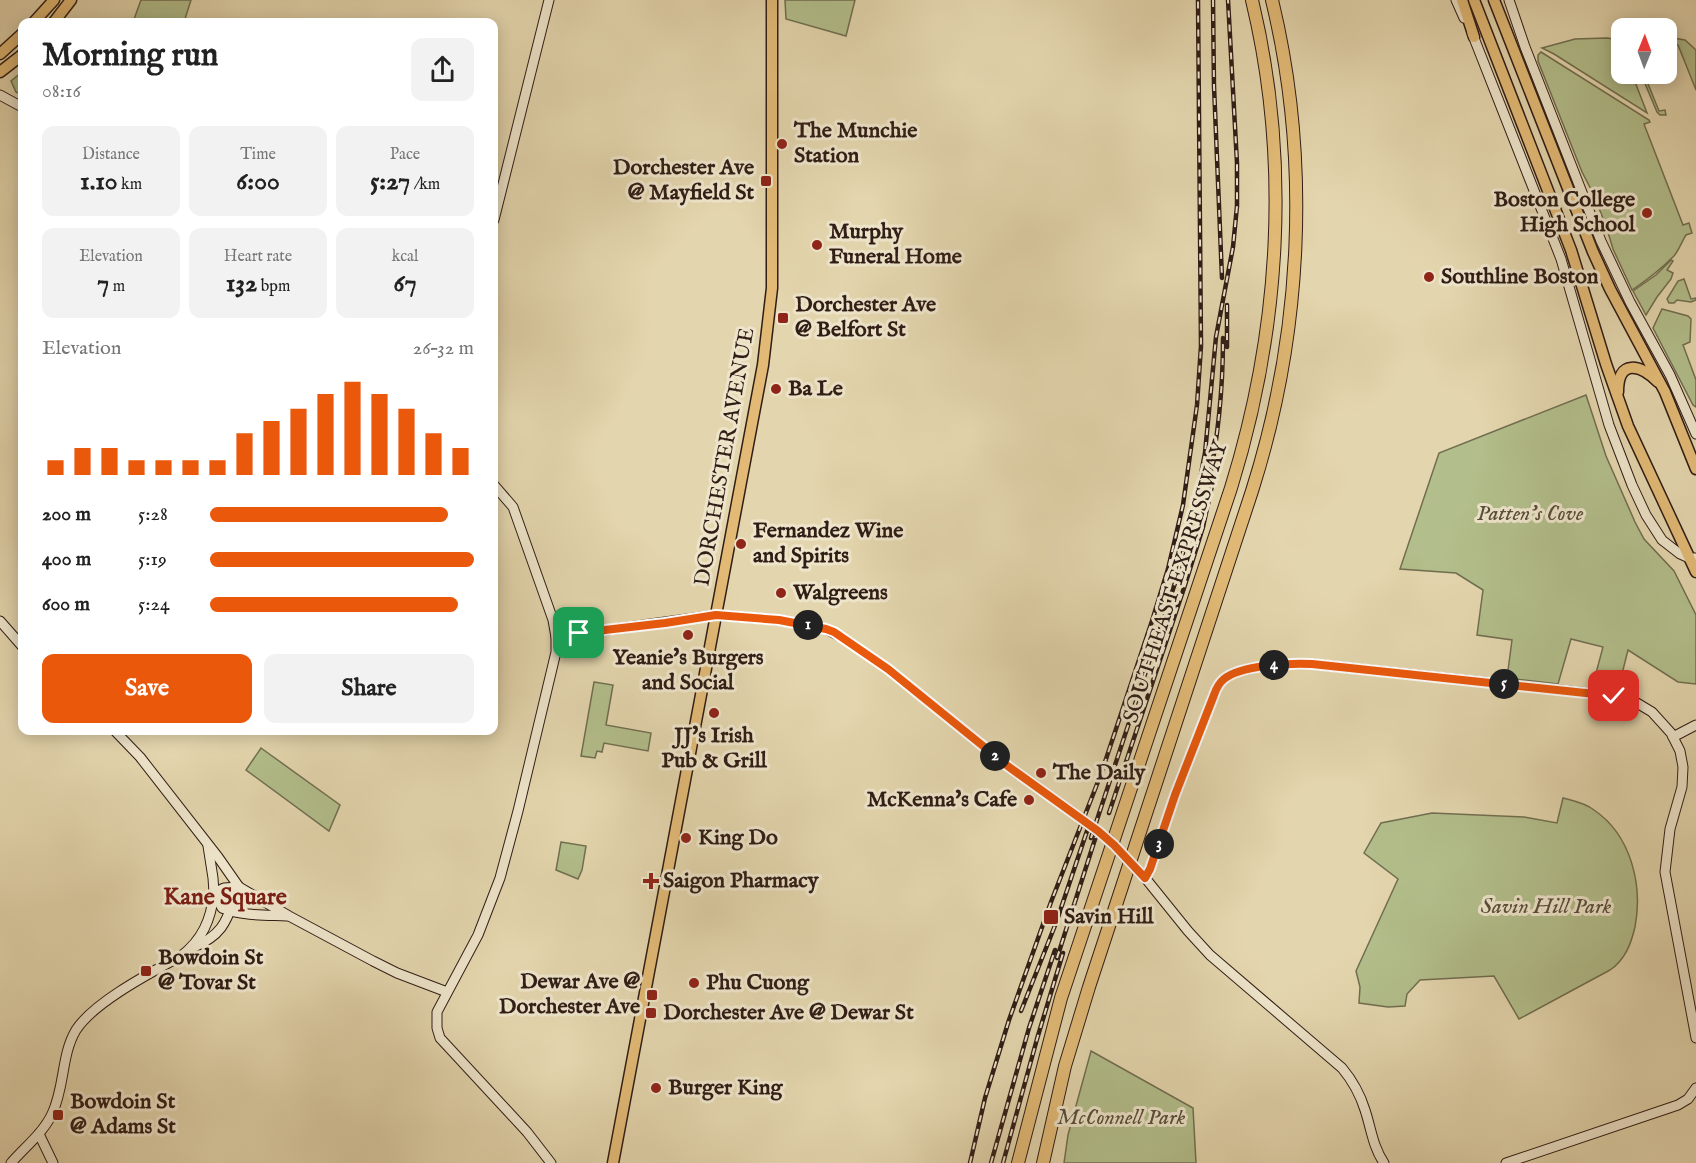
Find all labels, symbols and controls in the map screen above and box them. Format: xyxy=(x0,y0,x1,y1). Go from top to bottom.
north arrow xyxy=(1611,18,1677,84)
map controls xyxy=(1611,18,1677,84)
text: Morning run xyxy=(42,35,218,77)
button: share xyxy=(411,38,474,101)
text: 08:16 xyxy=(42,79,81,104)
place label: The Munchie Station xyxy=(793,117,917,170)
marker: The Munchie Station xyxy=(775,137,789,151)
text: Distance xyxy=(82,145,140,165)
text: Time xyxy=(240,145,276,165)
text: Pace xyxy=(390,145,420,165)
place label: Dorchester Ave @ Mayfield St xyxy=(613,154,754,207)
text: 1.10 xyxy=(80,165,118,198)
text: 6:00 xyxy=(236,165,280,198)
text: 5:27 xyxy=(370,165,410,198)
marker: Dorchester Ave @ Mayfield St xyxy=(759,174,773,188)
text: km xyxy=(118,175,142,195)
text: /km xyxy=(410,175,440,195)
place label: Boston College High School xyxy=(1493,186,1636,239)
marker: Boston College High School xyxy=(1640,206,1654,220)
place label: Murphy Funeral Home xyxy=(829,218,962,271)
marker: Murphy Funeral Home xyxy=(810,238,824,252)
text: Elevation xyxy=(79,247,143,267)
text: Heart rate xyxy=(224,247,292,267)
text: kcal xyxy=(392,247,418,267)
place label: Southline Boston xyxy=(1441,263,1599,291)
text: 7 xyxy=(97,267,109,300)
text: 132 xyxy=(226,267,257,300)
text: 67 xyxy=(393,267,417,300)
marker: Southline Boston xyxy=(1422,270,1436,284)
text: m xyxy=(109,277,125,297)
text: bpm xyxy=(257,277,290,297)
place label: Dorchester Ave @ Belfort St xyxy=(795,291,936,344)
marker: Dorchester Ave @ Belfort St xyxy=(776,311,790,325)
street label: DORCHESTER AVENUE xyxy=(688,325,762,589)
text: Elevation xyxy=(42,336,121,361)
text: 26–32 m xyxy=(413,336,474,361)
place label: Ba Le xyxy=(788,375,843,403)
marker: Ba Le xyxy=(769,382,783,396)
street label: SOUTHEAST EXPRESSWAY xyxy=(1117,436,1235,727)
park label: Patten's Cove xyxy=(1477,500,1584,528)
text: 200 m xyxy=(42,502,91,527)
text: 5:28 xyxy=(138,502,168,527)
place label: Fernandez Wine and Spirits xyxy=(753,517,903,570)
marker: Fernandez Wine and Spirits xyxy=(734,537,748,551)
text: 400 m xyxy=(42,547,91,572)
text: 5:19 xyxy=(138,547,167,572)
place label: Walgreens xyxy=(792,579,888,607)
marker: Walgreens xyxy=(774,586,788,600)
text: 600 m xyxy=(42,592,90,617)
text: 5:24 xyxy=(138,592,170,617)
pin xyxy=(553,607,604,658)
pin: 1 xyxy=(793,610,823,640)
text: 1 xyxy=(805,615,811,635)
icon: arrive xyxy=(562,616,595,649)
marker: Yeanie's Burgers and Social xyxy=(681,628,695,642)
place label: Yeanie's Burgers and Social xyxy=(612,644,764,697)
pin: 4 xyxy=(1259,650,1289,680)
button: Save xyxy=(42,654,252,723)
button: Share xyxy=(264,654,474,723)
text: 4 xyxy=(1270,655,1278,675)
pin: 5 xyxy=(1489,669,1519,699)
pin xyxy=(1588,670,1639,721)
text: 5 xyxy=(1501,674,1507,694)
icon: check xyxy=(1597,679,1630,712)
marker: JJ's Irish Pub & Grill xyxy=(707,706,721,720)
place label: JJ's Irish Pub & Grill xyxy=(661,722,768,775)
pin: 2 xyxy=(980,741,1010,771)
text: 2 xyxy=(991,746,999,766)
place label: The Daily xyxy=(1052,759,1146,787)
marker: The Daily xyxy=(1034,766,1048,780)
place label: McKenna's Cafe xyxy=(867,786,1017,814)
marker: McKenna's Cafe xyxy=(1022,793,1036,807)
place label: King Do xyxy=(698,824,778,852)
pin: 3 xyxy=(1144,829,1174,859)
marker: King Do xyxy=(679,831,693,845)
text: 3 xyxy=(1156,834,1162,854)
place label: Saigon Pharmacy xyxy=(663,867,820,895)
marker: Saigon Pharmacy xyxy=(644,874,658,888)
district label: Kane Square xyxy=(163,882,287,913)
park label: Savin Hill Park xyxy=(1481,893,1612,921)
place label: Savin Hill xyxy=(1064,903,1155,931)
marker: Savin Hill xyxy=(1042,908,1060,926)
place label: Bowdoin St @ Tovar St xyxy=(158,944,264,997)
marker: Bowdoin St @ Tovar St xyxy=(139,964,153,978)
place label: Dewar Ave @ Dorchester Ave xyxy=(499,968,640,1021)
place label: Phu Cuong xyxy=(706,969,810,997)
marker: Phu Cuong xyxy=(687,976,701,990)
marker: Dewar Ave @ Dorchester Ave xyxy=(645,988,659,1002)
place label: Dorchester Ave @ Dewar St xyxy=(663,999,914,1027)
marker: Dorchester Ave @ Dewar St xyxy=(644,1006,658,1020)
place label: Burger King xyxy=(668,1074,783,1102)
marker: Burger King xyxy=(649,1081,663,1095)
place label: Bowdoin St @ Adams St xyxy=(70,1088,176,1141)
park label: McConnell Park xyxy=(1057,1104,1185,1132)
marker: Bowdoin St @ Adams St xyxy=(51,1108,65,1122)

